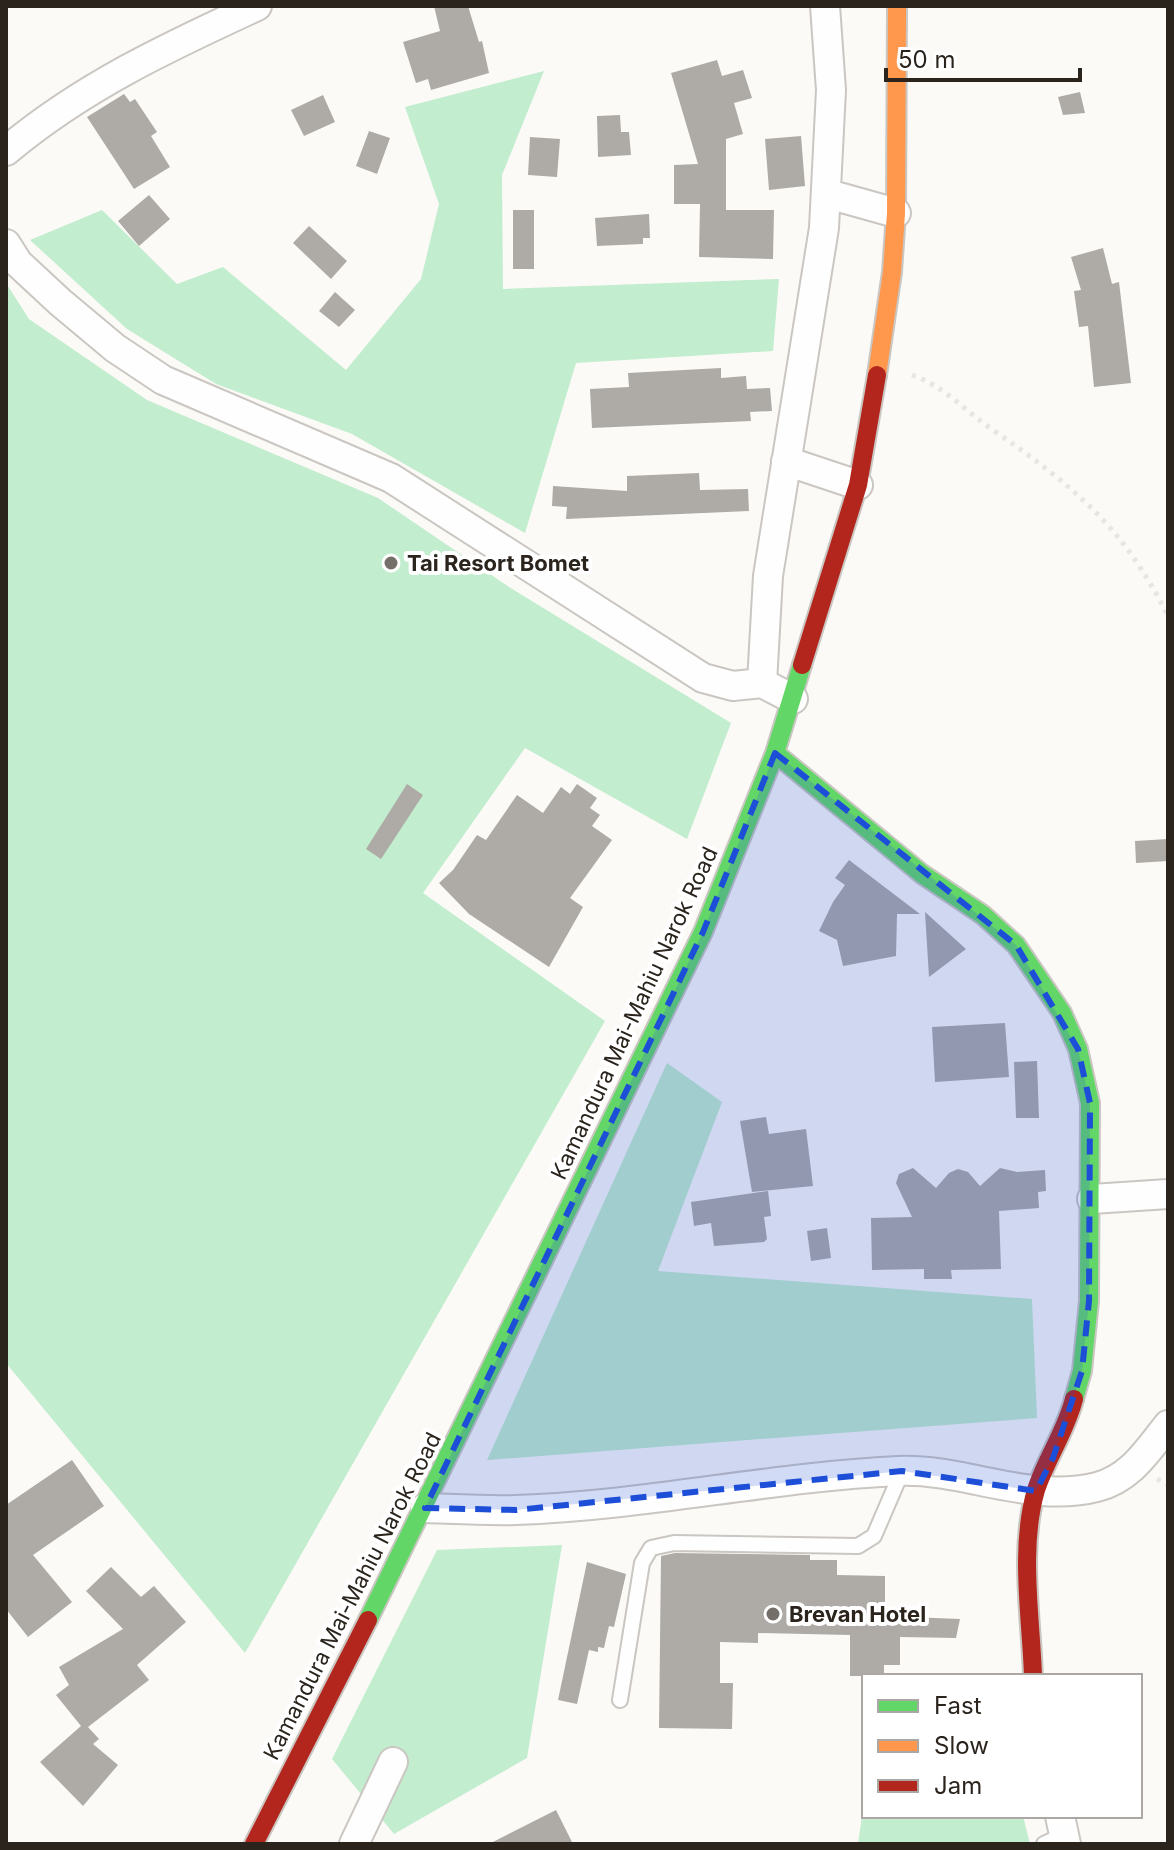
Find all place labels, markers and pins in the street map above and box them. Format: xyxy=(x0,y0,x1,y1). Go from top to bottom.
place label: Tai Resort Bomet xyxy=(407,550,589,576)
marker: Tai Resort Bomet xyxy=(382,554,400,572)
place label: Brevan Hotel xyxy=(789,1601,926,1627)
marker: Brevan Hotel xyxy=(764,1605,782,1623)

